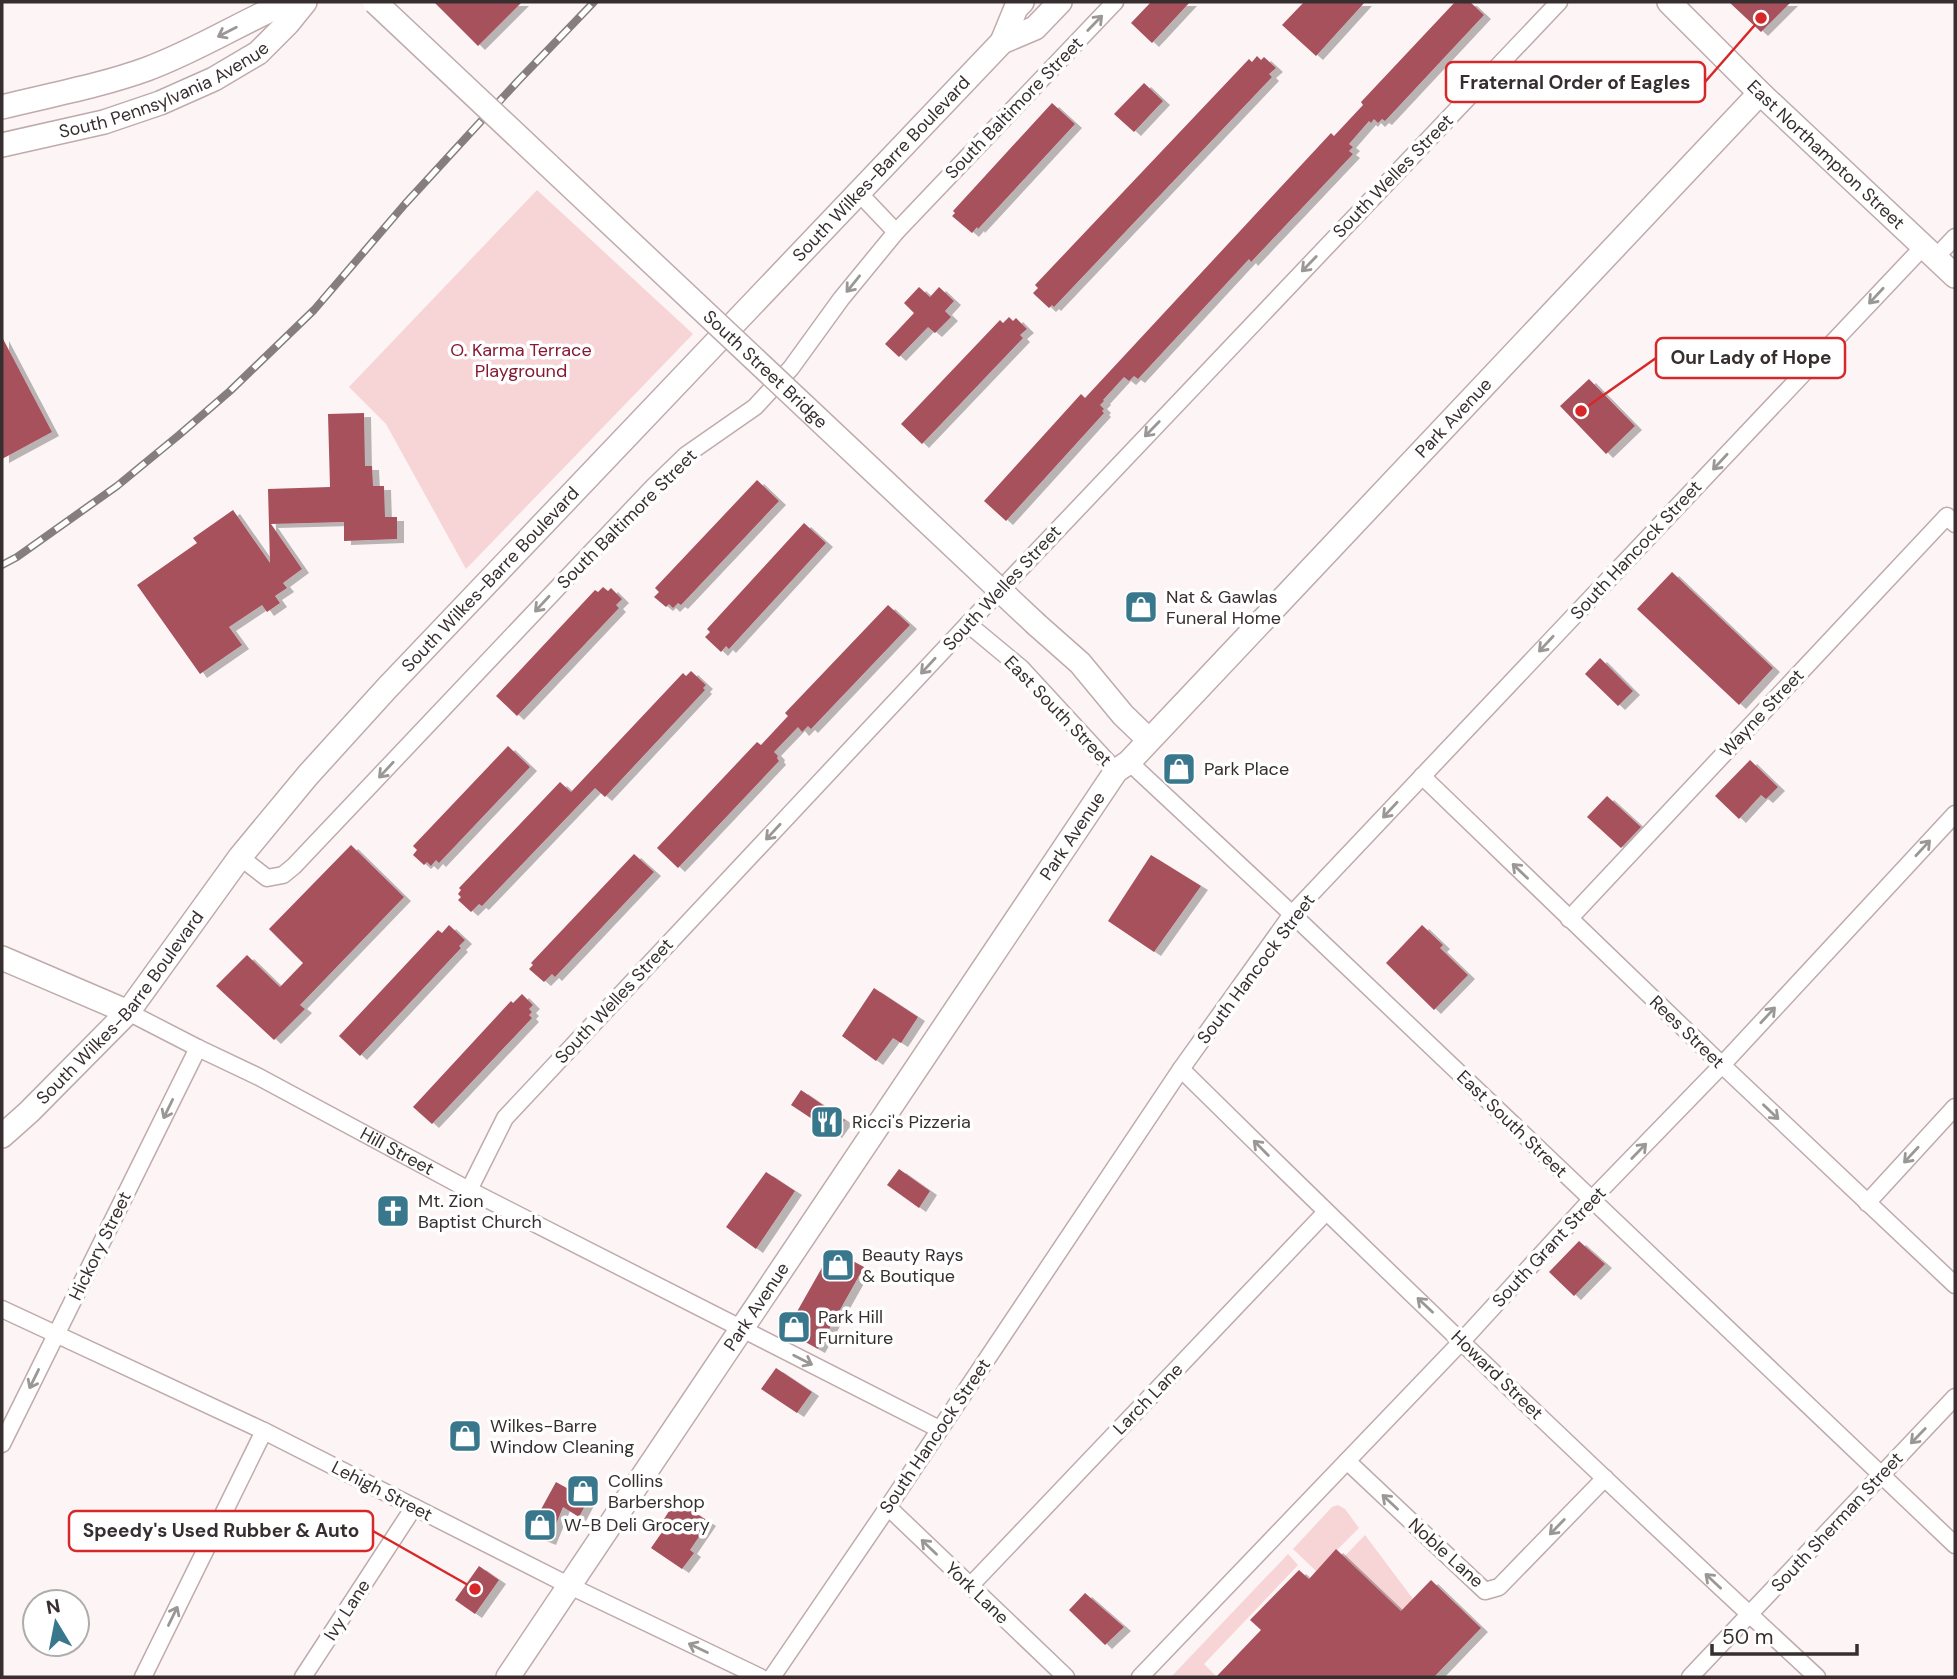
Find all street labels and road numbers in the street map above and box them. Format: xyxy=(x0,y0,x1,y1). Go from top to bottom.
street label: South Baltimore Street xyxy=(940,32,1088,184)
street label: South Pennsylvania Avenue xyxy=(57,36,275,144)
street label: South Wilkes-Barre Boulevard xyxy=(787,71,975,267)
street label: East Northampton Street xyxy=(1742,75,1910,235)
street label: South Welles Street xyxy=(1328,109,1458,243)
street label: South Street Bridge xyxy=(698,305,833,434)
street label: Park Avenue xyxy=(1410,373,1497,463)
street label: South Baltimore Street xyxy=(552,444,702,594)
street label: South Hancock Street xyxy=(1565,475,1707,625)
street label: South Wilkes-Barre Boulevard xyxy=(396,481,584,677)
street label: South Welles Street xyxy=(937,520,1067,656)
street label: East South Street xyxy=(999,650,1117,772)
street label: Wayne Street xyxy=(1715,664,1809,762)
street label: Park Avenue xyxy=(1034,787,1111,885)
street label: South Hancock Street xyxy=(1192,889,1320,1049)
street label: South Wilkes-Barre Boulevard xyxy=(31,906,209,1110)
street label: South Welles Street xyxy=(549,933,679,1069)
street label: Rees Street xyxy=(1644,990,1730,1074)
street label: East South Street xyxy=(1451,1065,1573,1183)
street label: Hill Street xyxy=(356,1122,438,1181)
street label: South Grant Street xyxy=(1487,1181,1611,1313)
street label: Hickory Street xyxy=(63,1188,137,1304)
street label: Park Avenue xyxy=(718,1258,795,1356)
street label: Howard Street xyxy=(1446,1325,1548,1425)
street label: South Hancock Street xyxy=(874,1354,996,1518)
street label: Larch Lane xyxy=(1108,1358,1188,1440)
street label: South Sherman Street xyxy=(1766,1447,1908,1597)
street label: Lehigh Street xyxy=(327,1455,437,1527)
street label: Noble Lane xyxy=(1403,1513,1489,1593)
street label: York Lane xyxy=(940,1557,1014,1629)
street label: Ivy Lane xyxy=(318,1575,376,1645)

